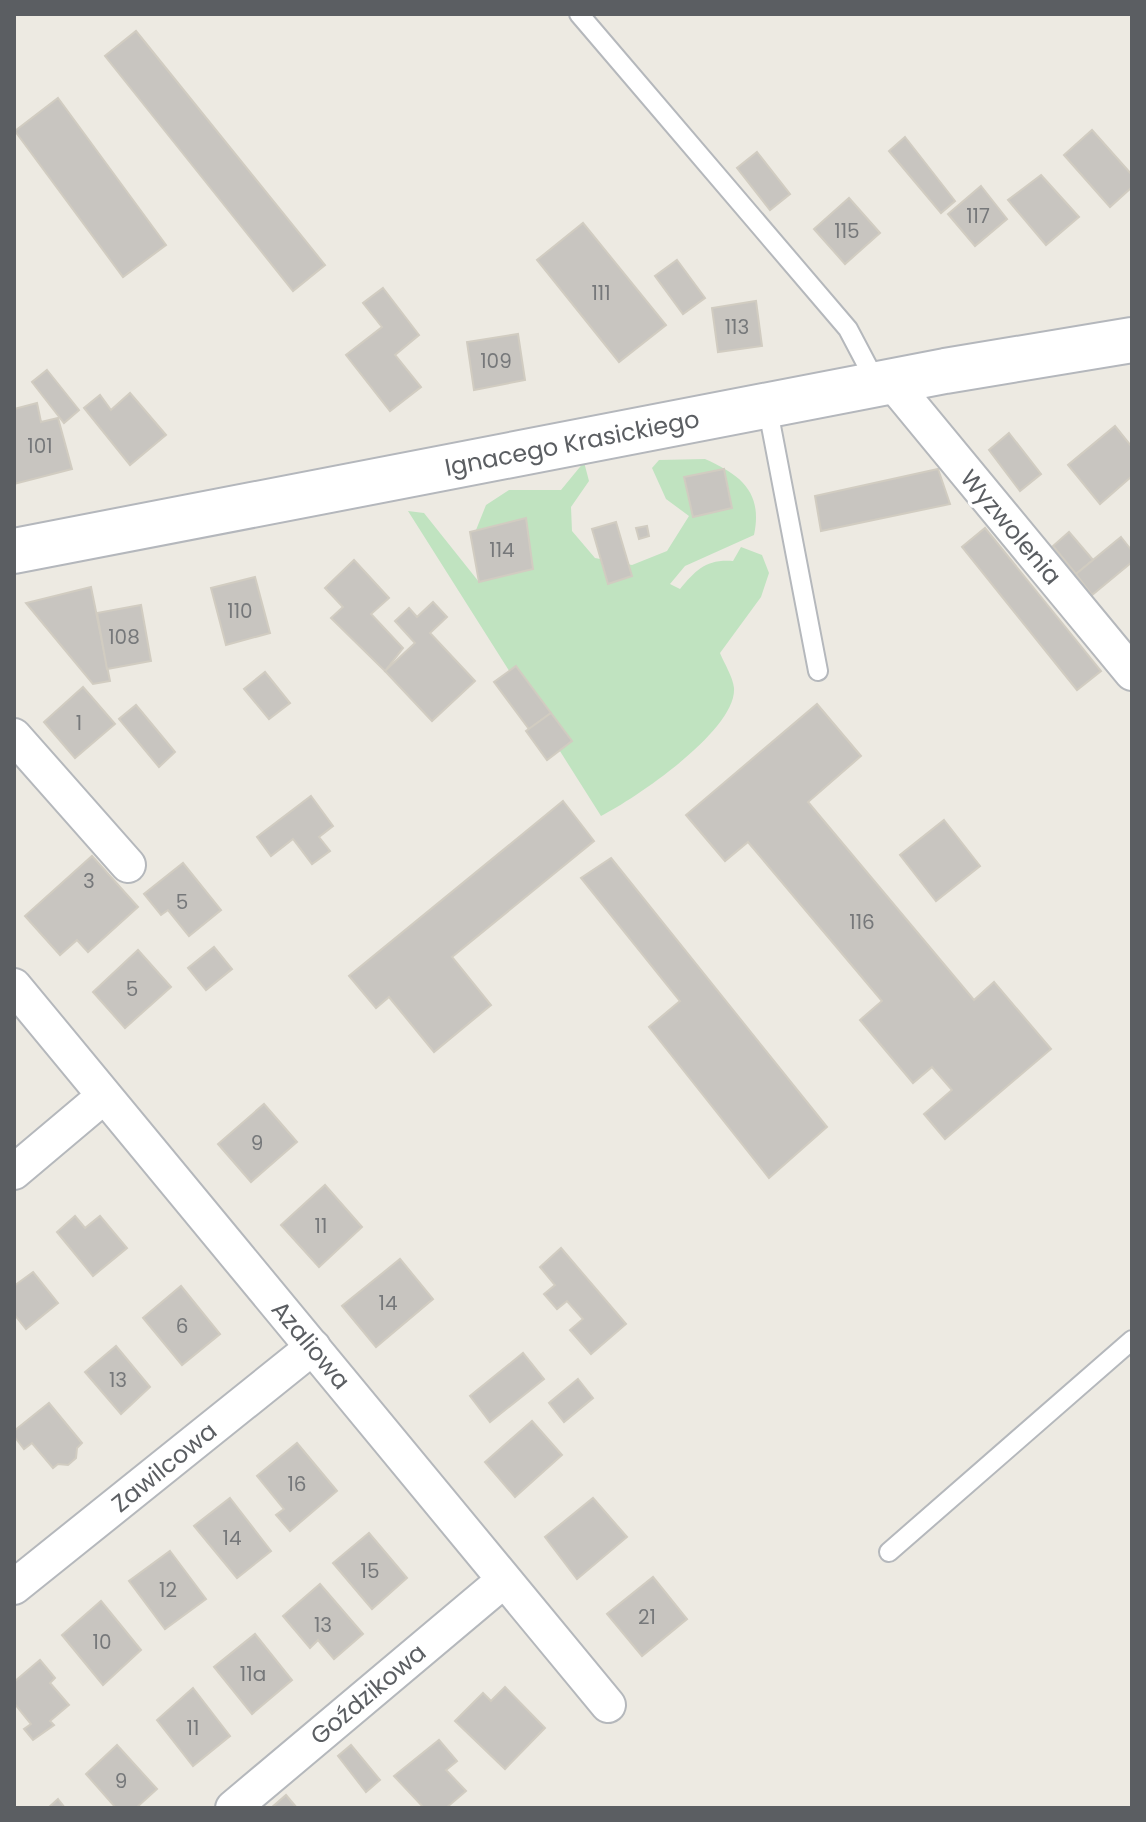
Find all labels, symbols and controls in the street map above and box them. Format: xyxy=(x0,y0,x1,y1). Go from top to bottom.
house number: 117 xyxy=(966,202,990,230)
house number: 115 xyxy=(834,217,860,245)
house number: 111 xyxy=(591,279,611,307)
house number: 113 xyxy=(725,313,749,341)
house number: 109 xyxy=(480,347,512,375)
street label: Ignacego Krasickiego xyxy=(442,402,702,484)
house number: 101 xyxy=(27,432,53,460)
street label: Wyzwolenia xyxy=(953,462,1069,592)
house number: 114 xyxy=(489,536,515,564)
house number: 110 xyxy=(227,597,253,625)
house number: 108 xyxy=(108,623,140,651)
house number: 1 xyxy=(76,709,82,737)
house number: 3 xyxy=(83,867,95,895)
house number: 5 xyxy=(176,888,188,916)
house number: 116 xyxy=(849,908,875,936)
house number: 5 xyxy=(126,975,138,1003)
house number: 9 xyxy=(251,1129,263,1157)
house number: 11 xyxy=(315,1212,327,1240)
house number: 14 xyxy=(379,1289,397,1317)
street label: Azaliowa xyxy=(264,1294,358,1396)
house number: 6 xyxy=(176,1312,188,1340)
house number: 13 xyxy=(109,1366,127,1394)
street label: Zawilcowa xyxy=(104,1414,224,1520)
house number: 16 xyxy=(287,1470,307,1498)
house number: 14 xyxy=(223,1524,241,1552)
house number: 15 xyxy=(361,1557,379,1585)
house number: 12 xyxy=(159,1576,177,1604)
house number: 21 xyxy=(638,1603,656,1631)
house number: 13 xyxy=(314,1611,332,1639)
house number: 10 xyxy=(93,1628,111,1656)
street label: Goździkowa xyxy=(303,1636,433,1752)
house number: 11a xyxy=(240,1660,266,1688)
house number: 11 xyxy=(187,1714,199,1742)
house number: 9 xyxy=(115,1767,127,1795)

